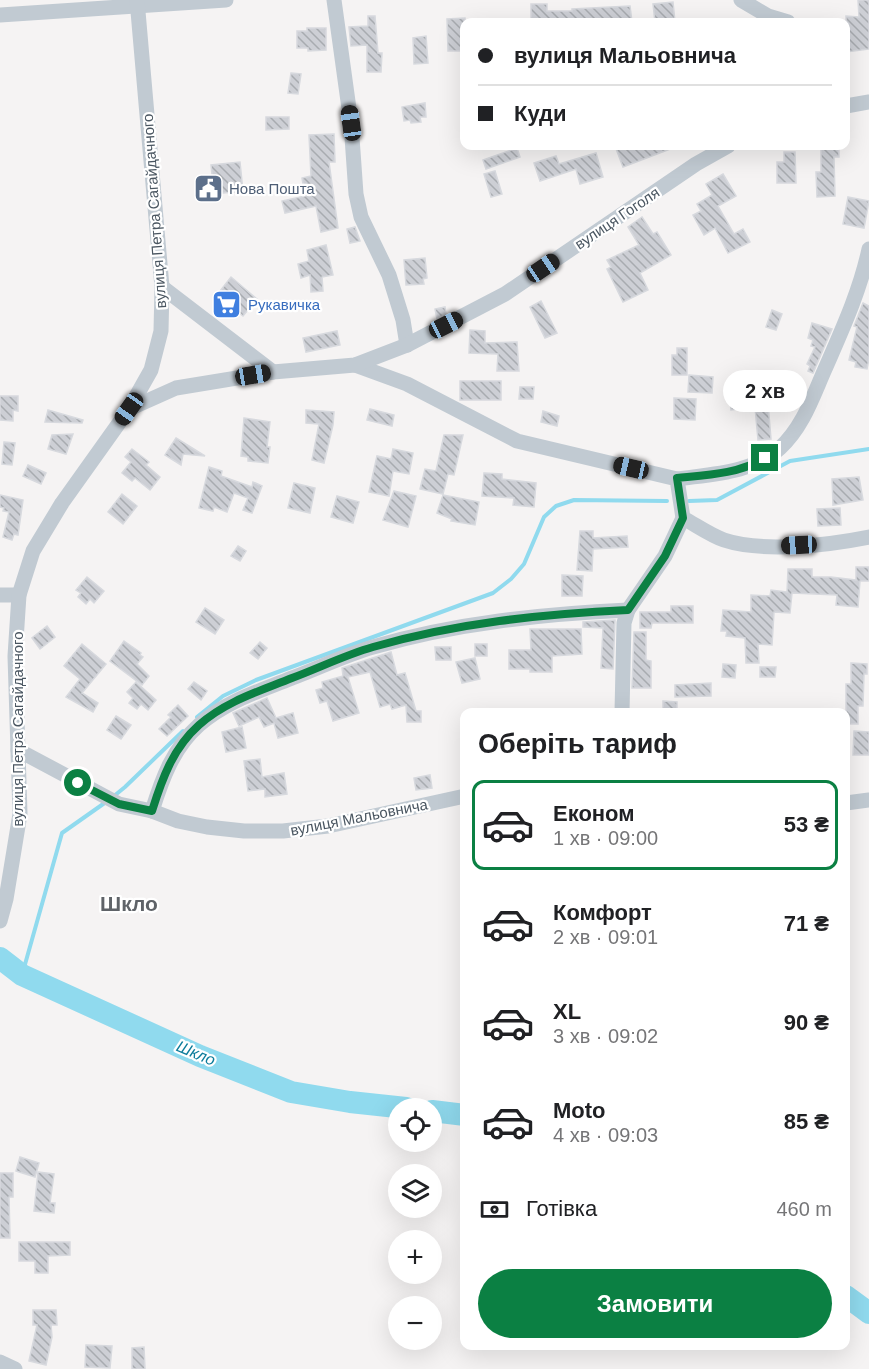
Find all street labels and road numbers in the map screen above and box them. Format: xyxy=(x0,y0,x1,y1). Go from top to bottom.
street label: вулиця Петра Сагайдачного xyxy=(139,113,169,309)
street label: вулиця Гоголя xyxy=(571,183,663,253)
street label: вулиця Петра Сагайдачного xyxy=(9,631,26,827)
street label: вулиця Мальовнича xyxy=(289,795,430,839)

